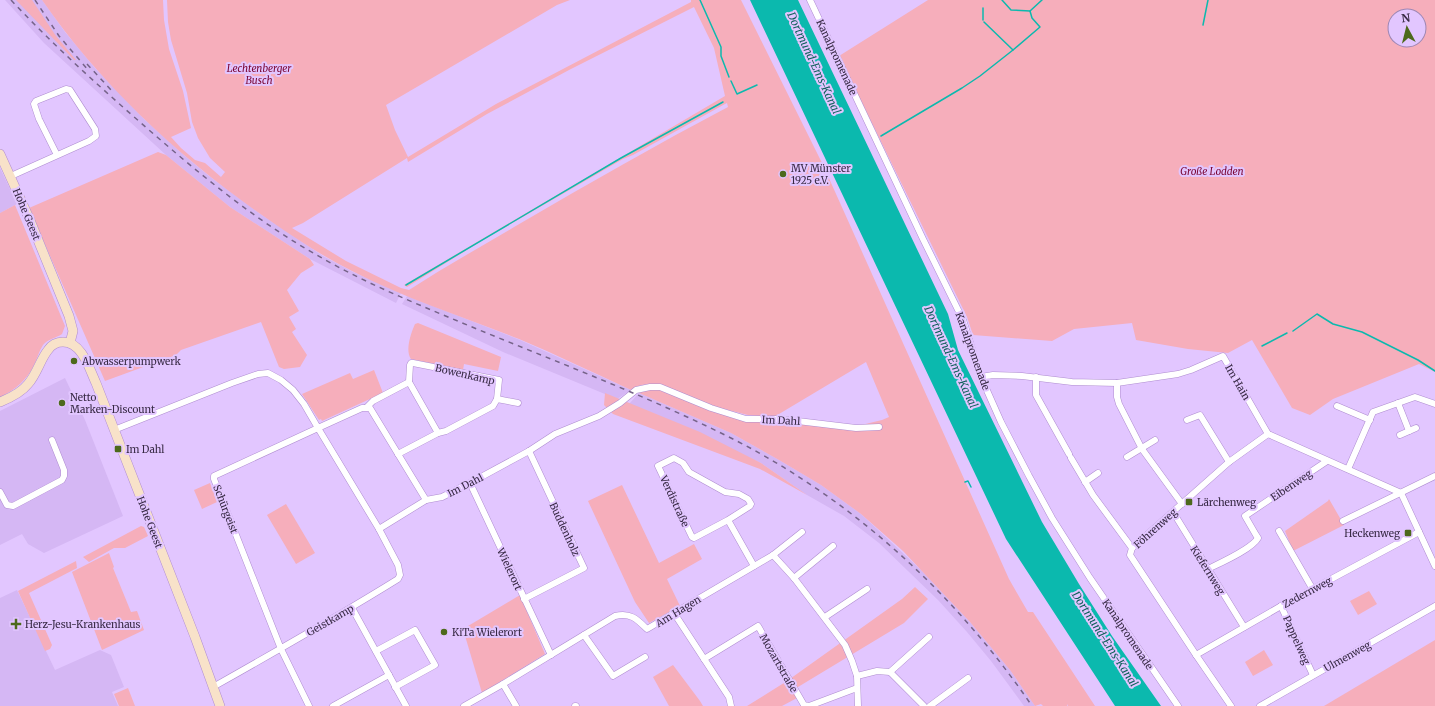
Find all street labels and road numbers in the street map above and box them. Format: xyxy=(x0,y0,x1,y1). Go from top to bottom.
street label: Kanalpromenade xyxy=(813,17,860,97)
street label: Hohe Geest xyxy=(10,186,43,242)
street label: Kanalpromenade xyxy=(952,310,993,392)
street label: Bowenkamp xyxy=(434,361,496,388)
street label: Im Hain xyxy=(1222,362,1253,403)
street label: Im Dahl xyxy=(761,413,801,428)
street label: Eibenweg xyxy=(1268,467,1314,504)
street label: Im Dahl xyxy=(445,471,485,500)
street label: Verdistraße xyxy=(657,472,692,529)
street label: Schürgeist xyxy=(210,483,241,535)
street label: Hohe Geest xyxy=(134,494,165,550)
street label: Buddenholz xyxy=(546,500,583,559)
street label: Föhrenweg xyxy=(1131,506,1180,551)
street label: Kiefernweg xyxy=(1187,543,1228,597)
street label: Wielerort xyxy=(494,545,525,592)
street label: Zedernweg xyxy=(1280,574,1334,611)
street label: Am Hagen xyxy=(652,593,704,631)
street label: Kanalpromenade xyxy=(1099,597,1156,672)
street label: Geistkamp xyxy=(304,602,356,639)
street label: Pappelweg xyxy=(1280,614,1313,667)
street label: Mozartstraße xyxy=(757,632,801,695)
street label: Ulmenweg xyxy=(1321,638,1373,675)

